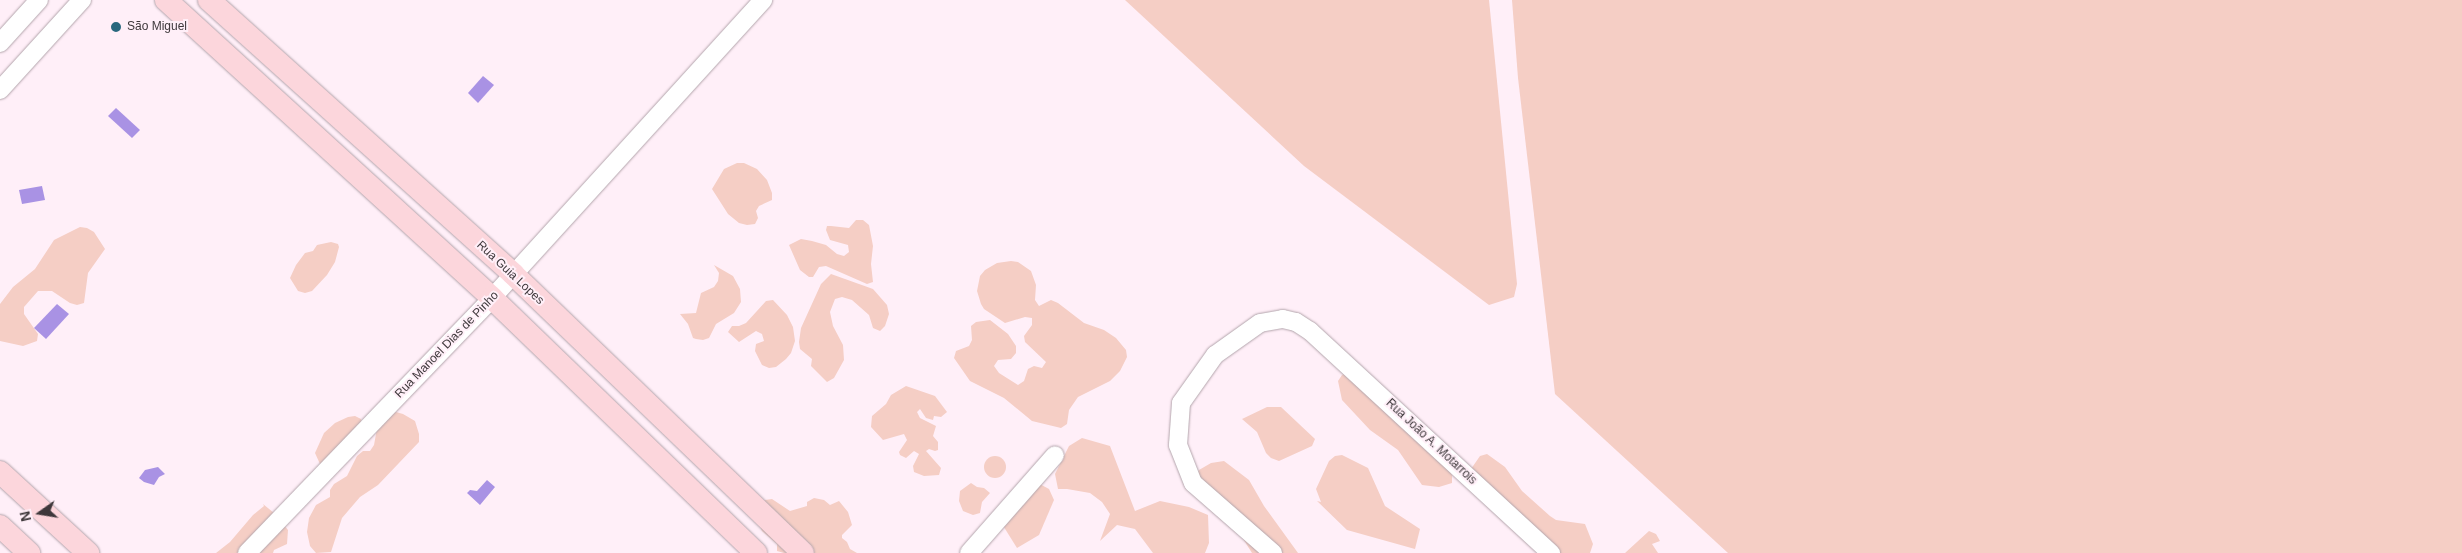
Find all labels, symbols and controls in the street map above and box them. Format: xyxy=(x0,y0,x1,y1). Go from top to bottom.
marker: São Miguel xyxy=(109,20,123,34)
place label: São Miguel xyxy=(127,20,187,34)
street label: Rua Guia Lopes xyxy=(473,238,547,308)
street label: Rua Manoel Dias de Pinho xyxy=(392,289,502,401)
street label: Rua João A. Motarrois xyxy=(1382,396,1480,488)
north arrow xyxy=(15,488,65,538)
text: N xyxy=(16,510,34,523)

